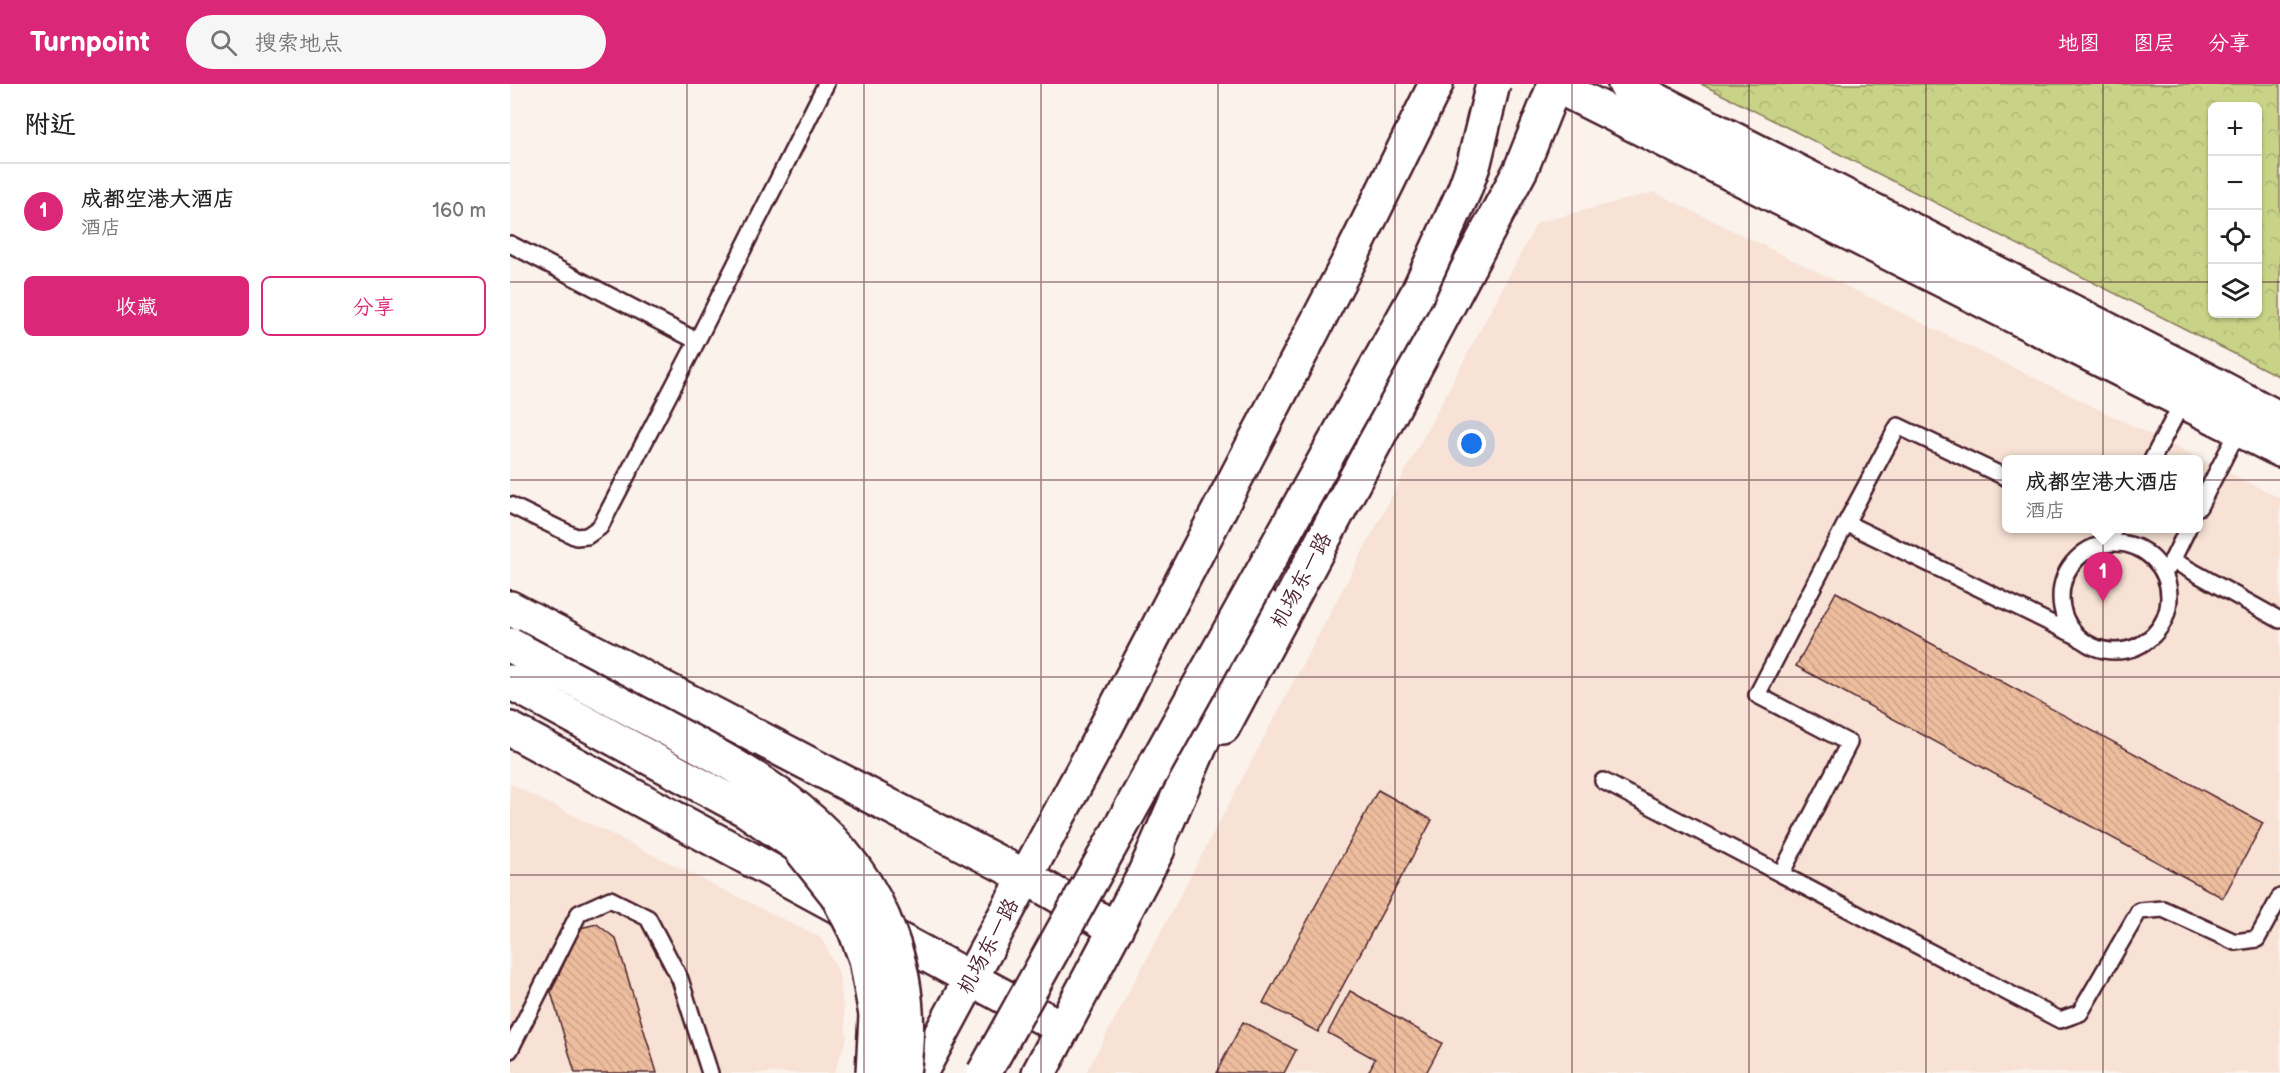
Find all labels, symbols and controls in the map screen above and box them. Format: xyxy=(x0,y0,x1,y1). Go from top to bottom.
search box xyxy=(186,15,606,69)
text: Turnpoint xyxy=(30,26,150,59)
icon: search xyxy=(207,26,240,59)
text: 搜索地点 xyxy=(255,30,343,57)
text: 地图 xyxy=(2058,31,2100,56)
text: 图层 xyxy=(2133,31,2175,56)
text: 分享 xyxy=(2208,31,2250,56)
map controls xyxy=(2208,102,2262,318)
button: + xyxy=(2208,102,2262,156)
text: 附近 xyxy=(24,110,76,141)
button: − xyxy=(2208,156,2262,210)
text: 成都空港大酒店 xyxy=(81,186,235,213)
text: 1 xyxy=(39,199,48,223)
text: 160 m xyxy=(432,199,486,223)
button: locate xyxy=(2208,210,2262,264)
text: 酒店 xyxy=(81,216,121,240)
button: layers xyxy=(2208,264,2262,318)
button: 收藏 xyxy=(24,276,249,336)
button: 分享 xyxy=(261,276,486,336)
your location xyxy=(1457,429,1486,458)
popup xyxy=(2002,455,2203,533)
text: 成都空港大酒店 xyxy=(2025,469,2180,496)
text: 酒店 xyxy=(2025,499,2065,523)
street label: 机场东一路 xyxy=(1266,528,1337,632)
pin: 1 xyxy=(2084,552,2122,602)
street label: 机场东一路 xyxy=(953,894,1024,998)

